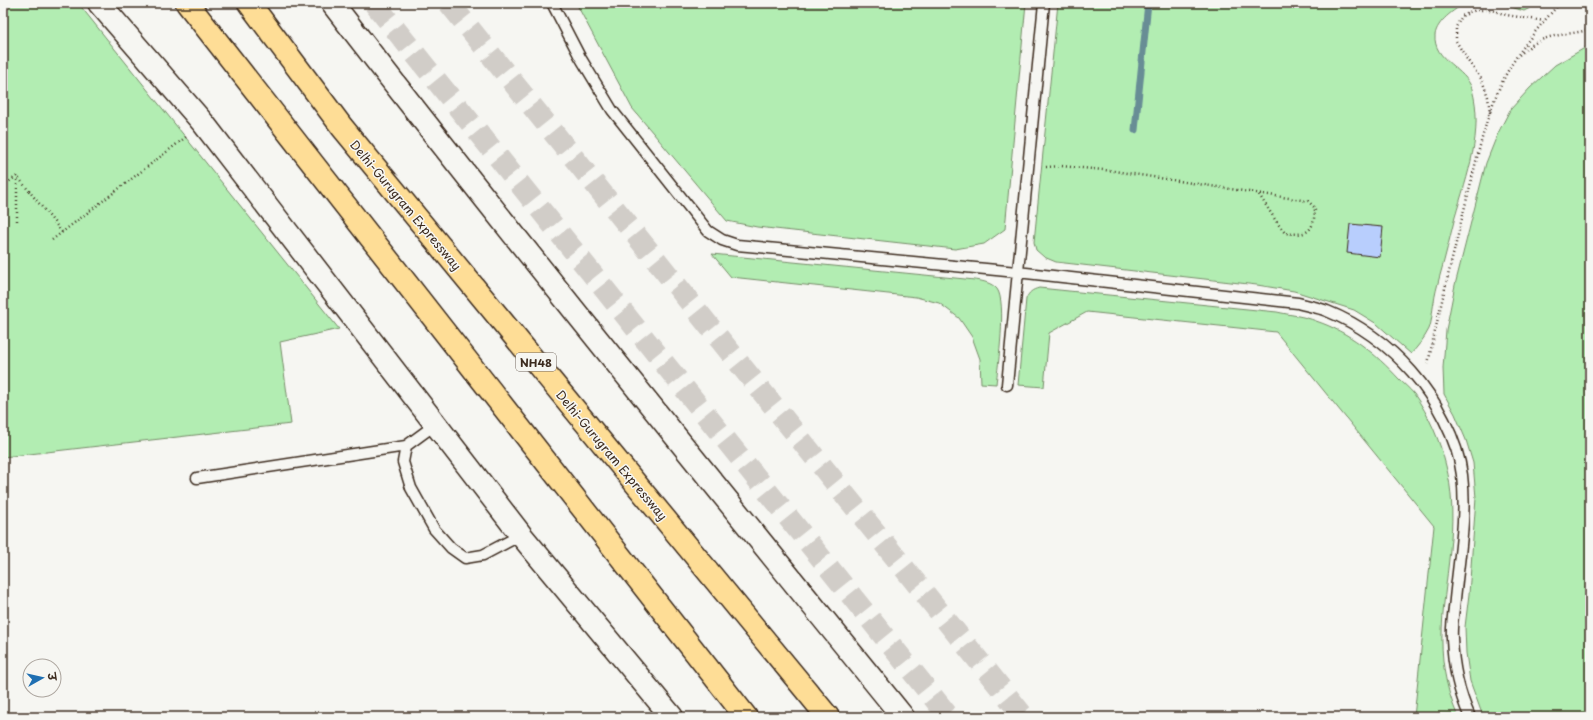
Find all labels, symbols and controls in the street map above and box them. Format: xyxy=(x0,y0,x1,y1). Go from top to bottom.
street label: Delhi-Gurugram Expressway xyxy=(346,136,466,274)
road number: NH48 xyxy=(516,353,556,371)
street label: Delhi-Gurugram Expressway xyxy=(552,386,672,524)
north arrow xyxy=(22,658,62,698)
text: उ xyxy=(43,671,62,683)

